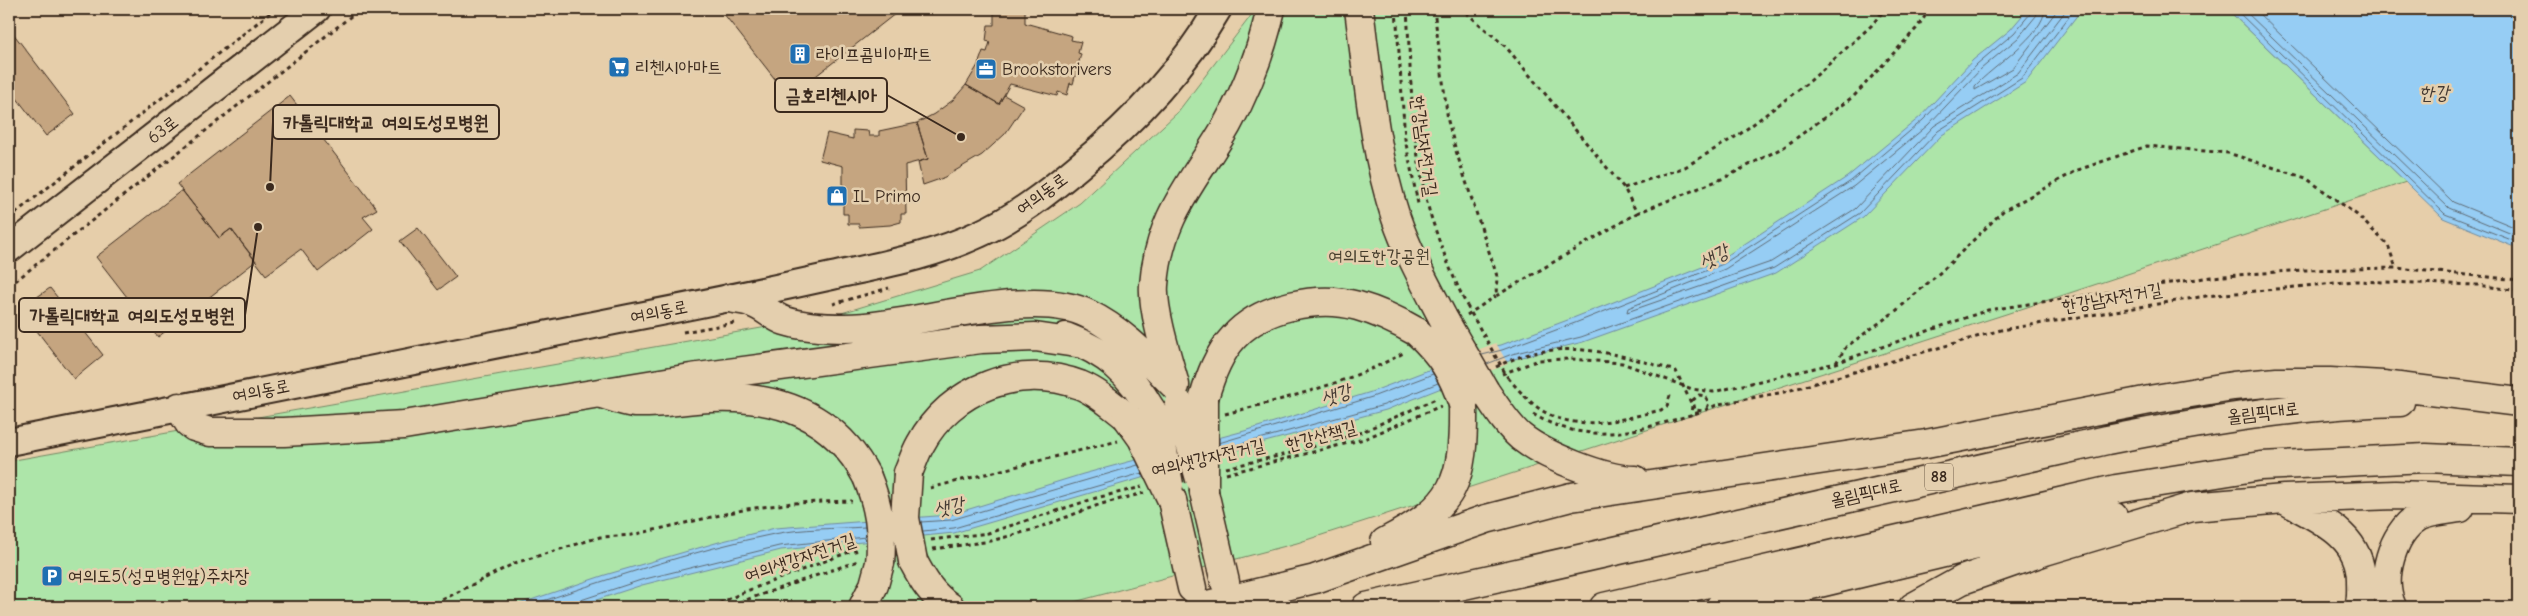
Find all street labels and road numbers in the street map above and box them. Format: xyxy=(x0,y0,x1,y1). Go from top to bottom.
street label: 한강남자전거길 xyxy=(1407,94,1442,198)
street label: 63로 xyxy=(143,111,183,149)
street label: 여의동로 xyxy=(1012,168,1072,220)
street label: 한강남자전거길 xyxy=(2060,279,2164,317)
street label: 여의동로 xyxy=(629,296,689,328)
street label: 여의동로 xyxy=(231,375,291,407)
street label: 올림픽대로 xyxy=(2226,398,2300,428)
street label: 한강산책길 xyxy=(1283,416,1359,456)
street label: 여의샛강자전거길 xyxy=(1149,435,1267,481)
road number: 88 xyxy=(1925,464,1953,491)
street label: 올림픽대로 xyxy=(1828,475,1904,511)
street label: 여의샛강자전거길 xyxy=(742,529,859,587)

